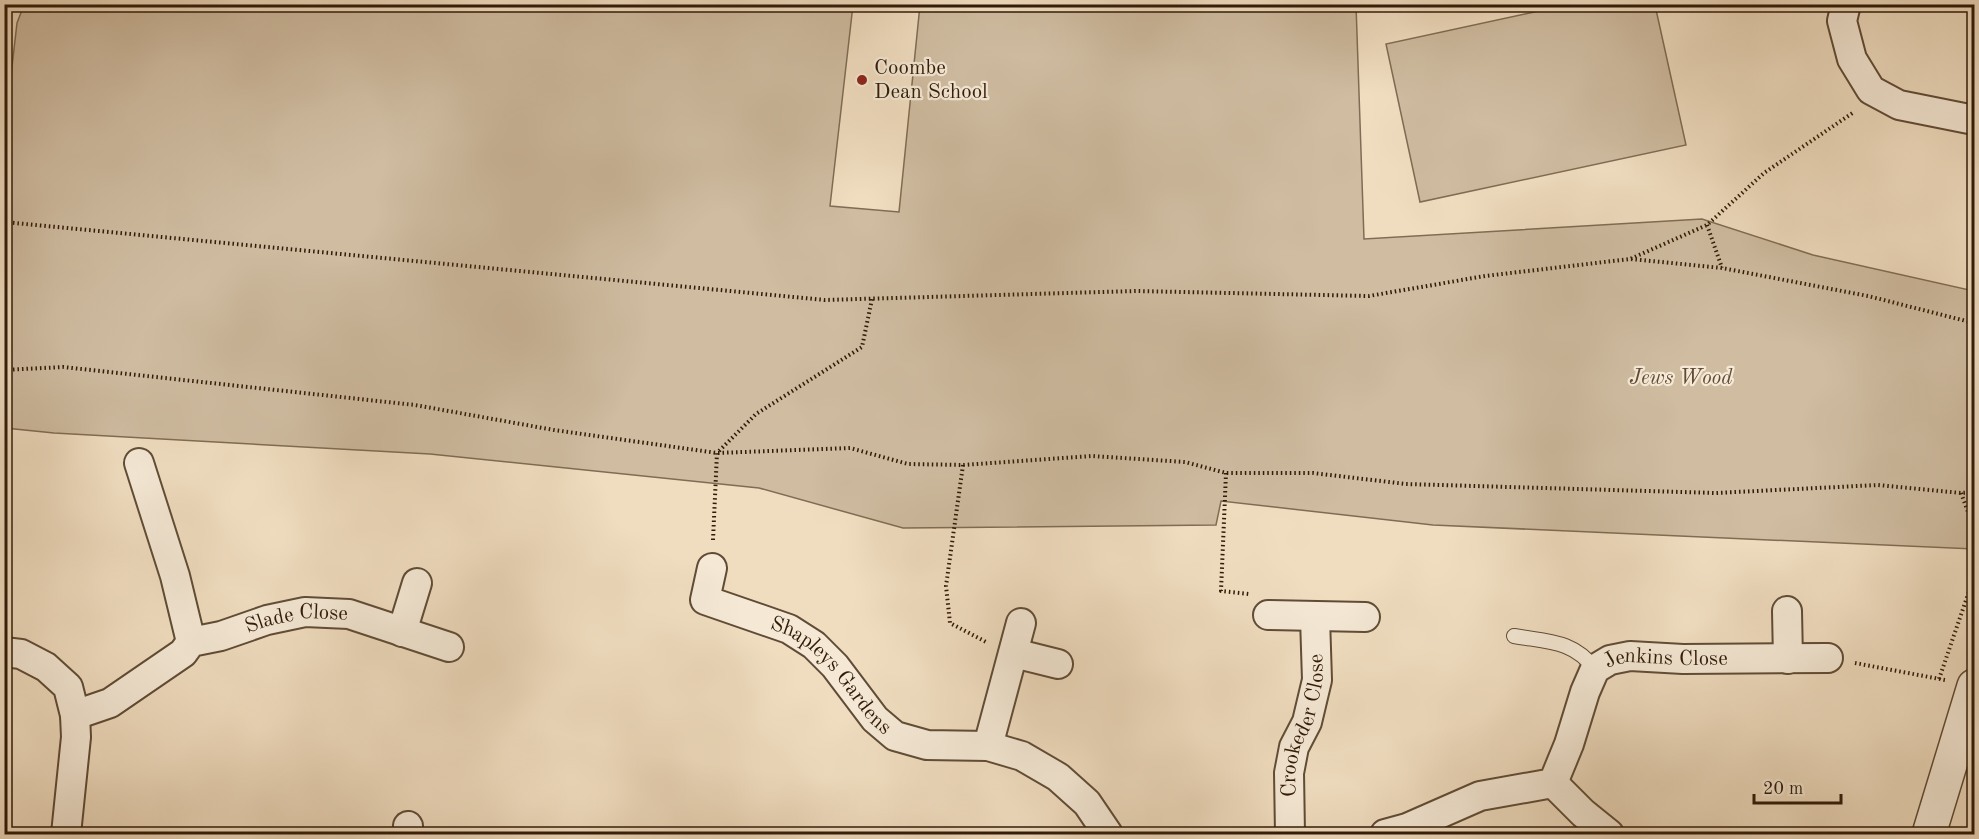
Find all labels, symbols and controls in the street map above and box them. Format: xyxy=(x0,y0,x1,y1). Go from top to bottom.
place label: Coombe Dean School xyxy=(874,58,988,103)
marker: Coombe Dean School xyxy=(855,73,869,87)
park label: Jews Wood xyxy=(1630,368,1733,389)
street label: Slade Close xyxy=(242,601,349,637)
street label: Shapleys Gardens xyxy=(768,613,895,739)
street label: Jenkins Close xyxy=(1600,645,1728,672)
street label: Crookeder Close xyxy=(1278,653,1328,797)
scale bar xyxy=(1754,767,1841,805)
text: 20 m xyxy=(1763,780,1803,798)

